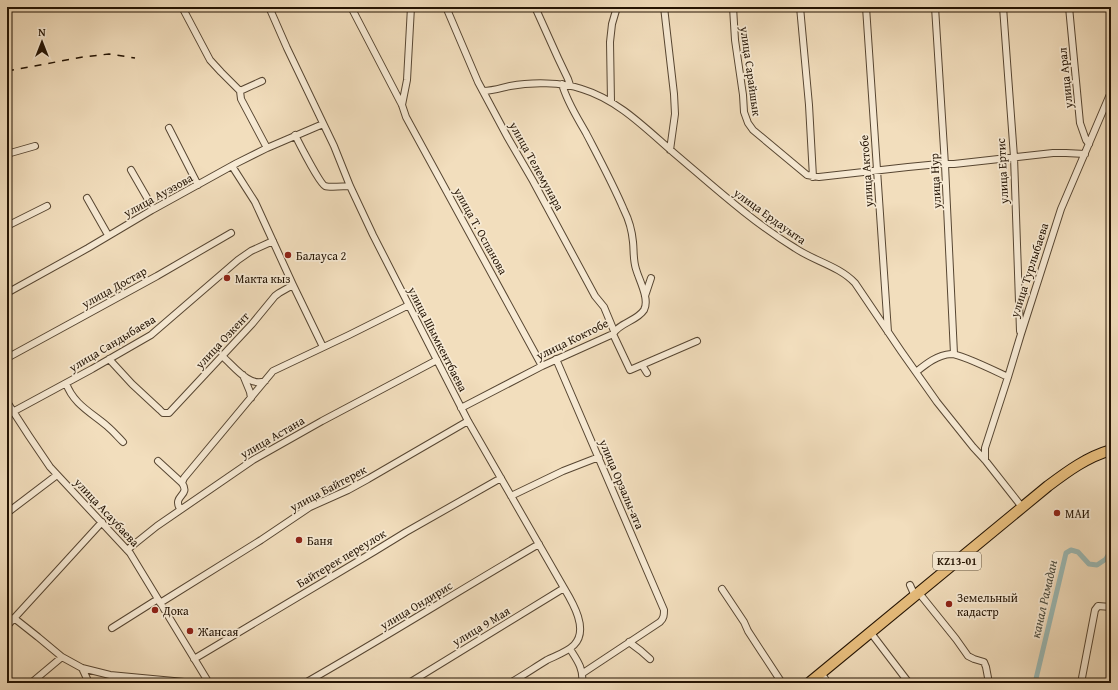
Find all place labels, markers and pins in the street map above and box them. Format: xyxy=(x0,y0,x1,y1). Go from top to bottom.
place label: Балауса 2 xyxy=(296,247,347,264)
marker: Балауса 2 xyxy=(283,250,293,260)
place label: Макта кыз xyxy=(235,270,290,287)
marker: Макта кыз xyxy=(222,273,232,283)
place label: МАИ xyxy=(1065,505,1090,522)
marker: МАИ xyxy=(1052,508,1062,518)
place label: Баня xyxy=(307,532,333,549)
marker: Баня xyxy=(294,535,304,545)
place label: Земельный кадастр xyxy=(957,589,1018,620)
marker: Земельный кадастр xyxy=(944,599,954,609)
place label: Дока xyxy=(162,602,189,619)
marker: Дока xyxy=(150,605,160,615)
place label: Жансая xyxy=(197,623,238,640)
marker: Жансая xyxy=(185,626,195,636)

